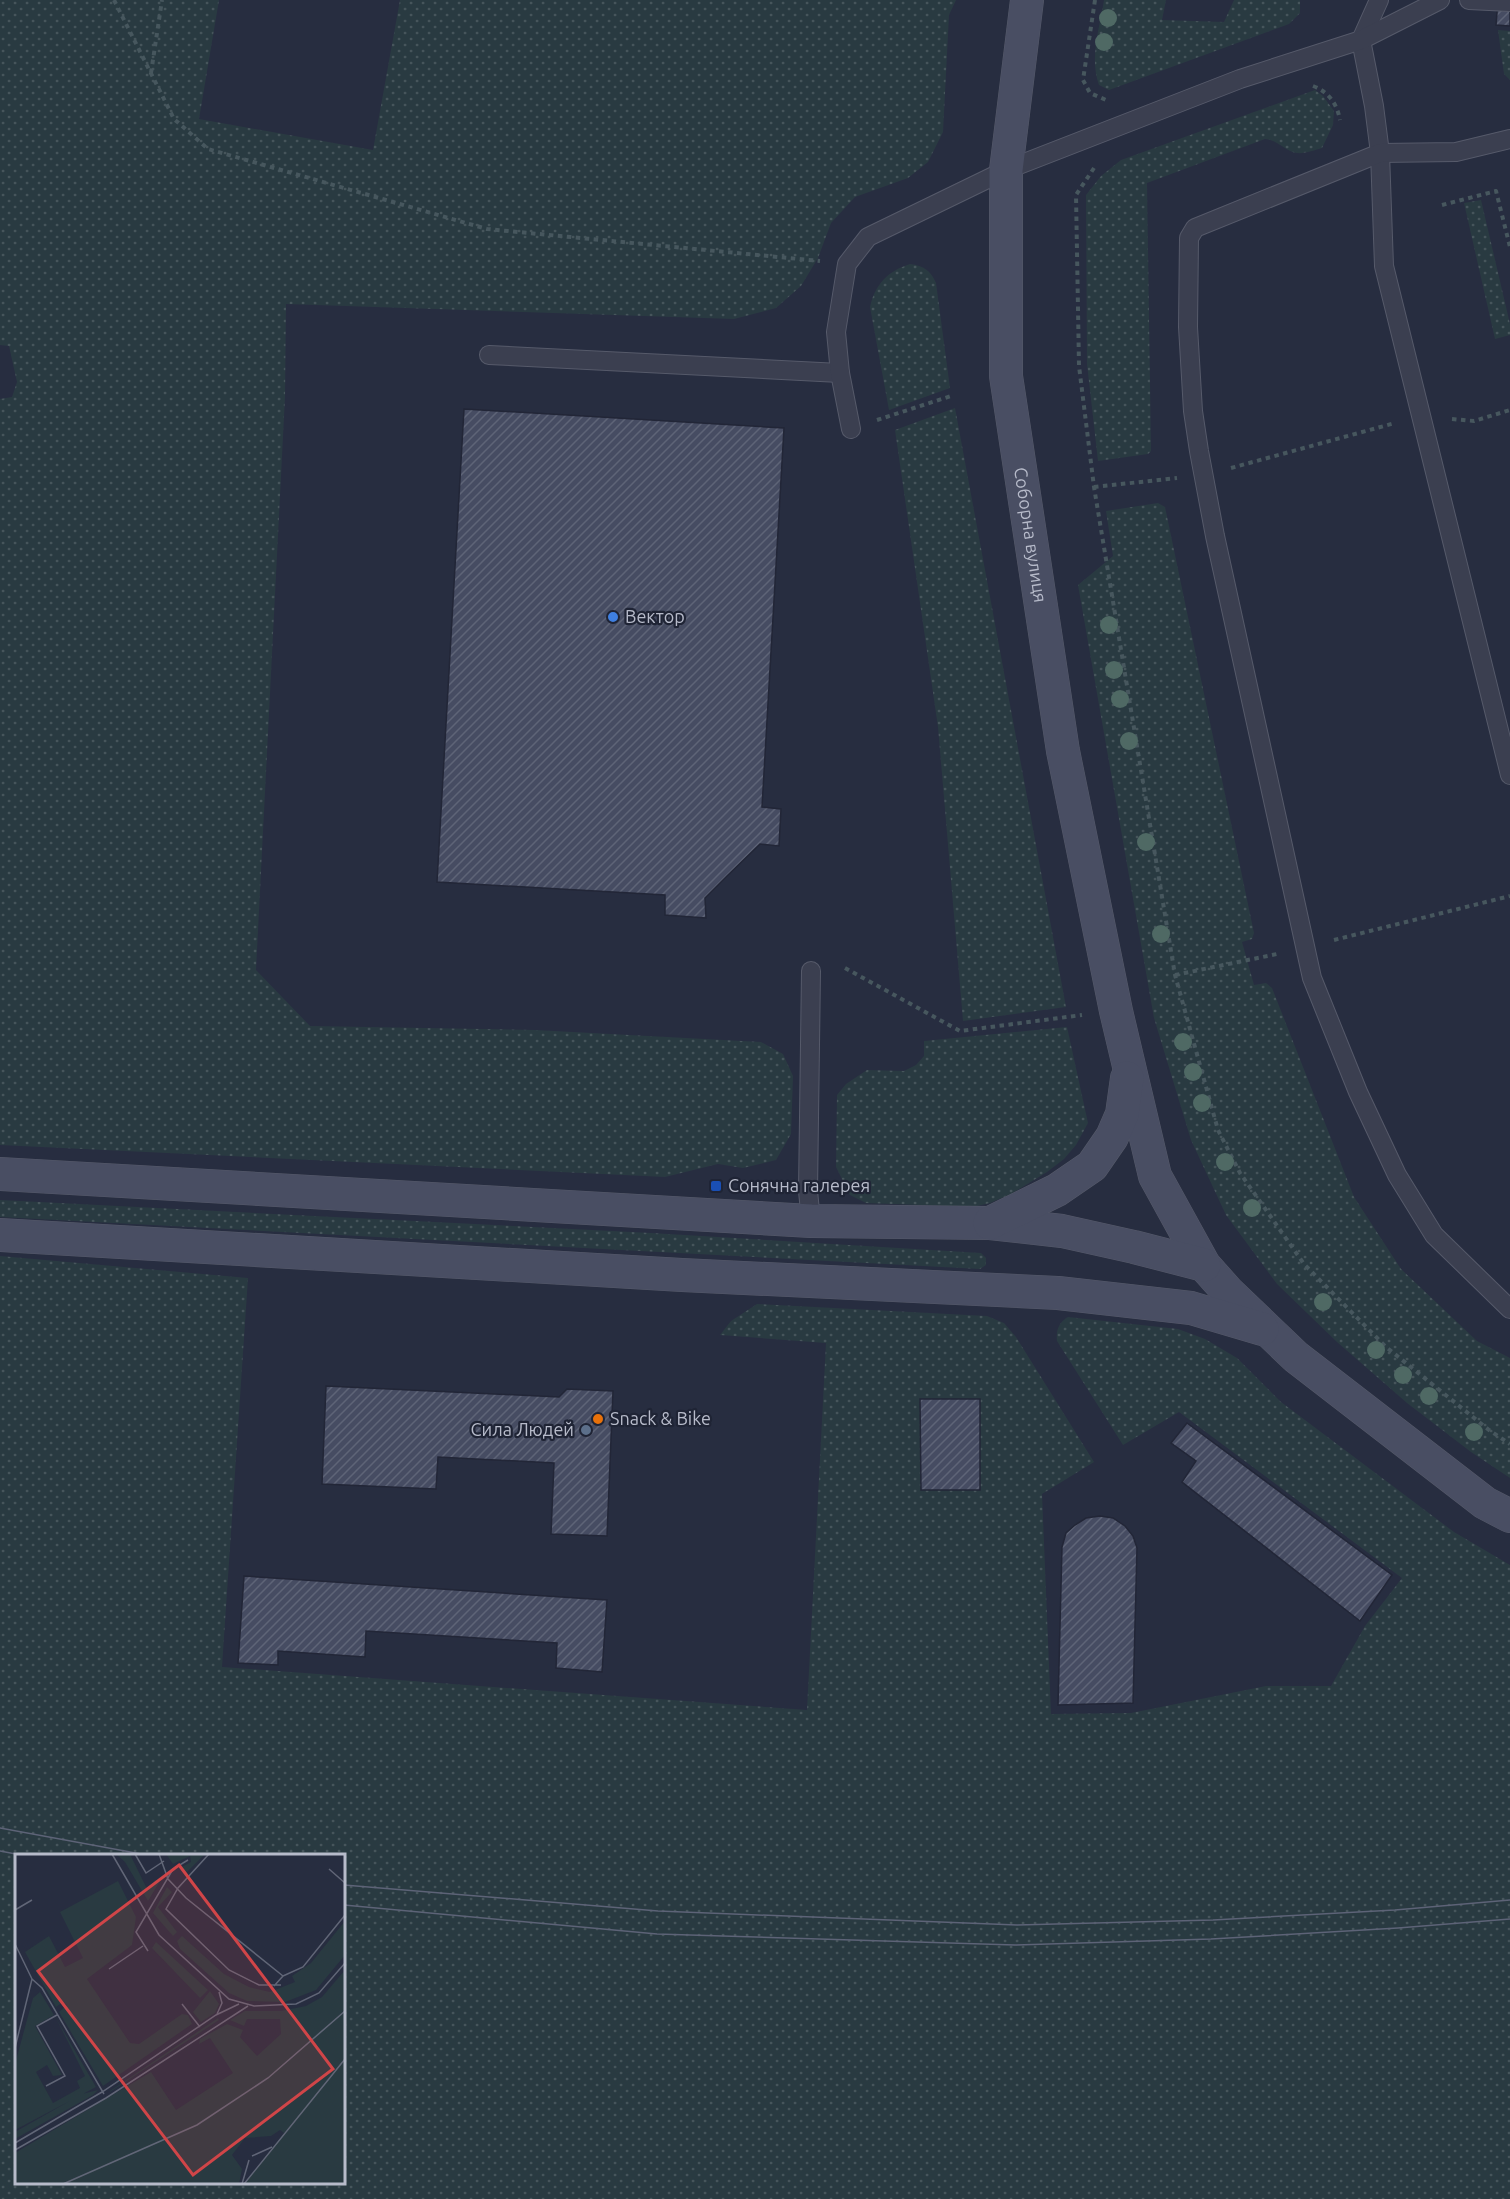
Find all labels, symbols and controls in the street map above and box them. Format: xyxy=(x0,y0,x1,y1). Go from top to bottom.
street label: Соборна вулиця xyxy=(1011,466,1051,604)
place label: Вектор xyxy=(625,606,685,626)
marker: Вектор xyxy=(606,610,620,624)
place label: Сонячна галерея xyxy=(728,1175,870,1195)
marker: Сонячна галерея xyxy=(709,1179,723,1193)
place label: Snack & Bike xyxy=(610,1408,711,1428)
marker: Snack & Bike xyxy=(591,1412,605,1426)
place label: Сила Людей xyxy=(471,1419,574,1439)
marker: Сила Людей xyxy=(579,1423,593,1437)
inset map xyxy=(15,1854,345,2184)

